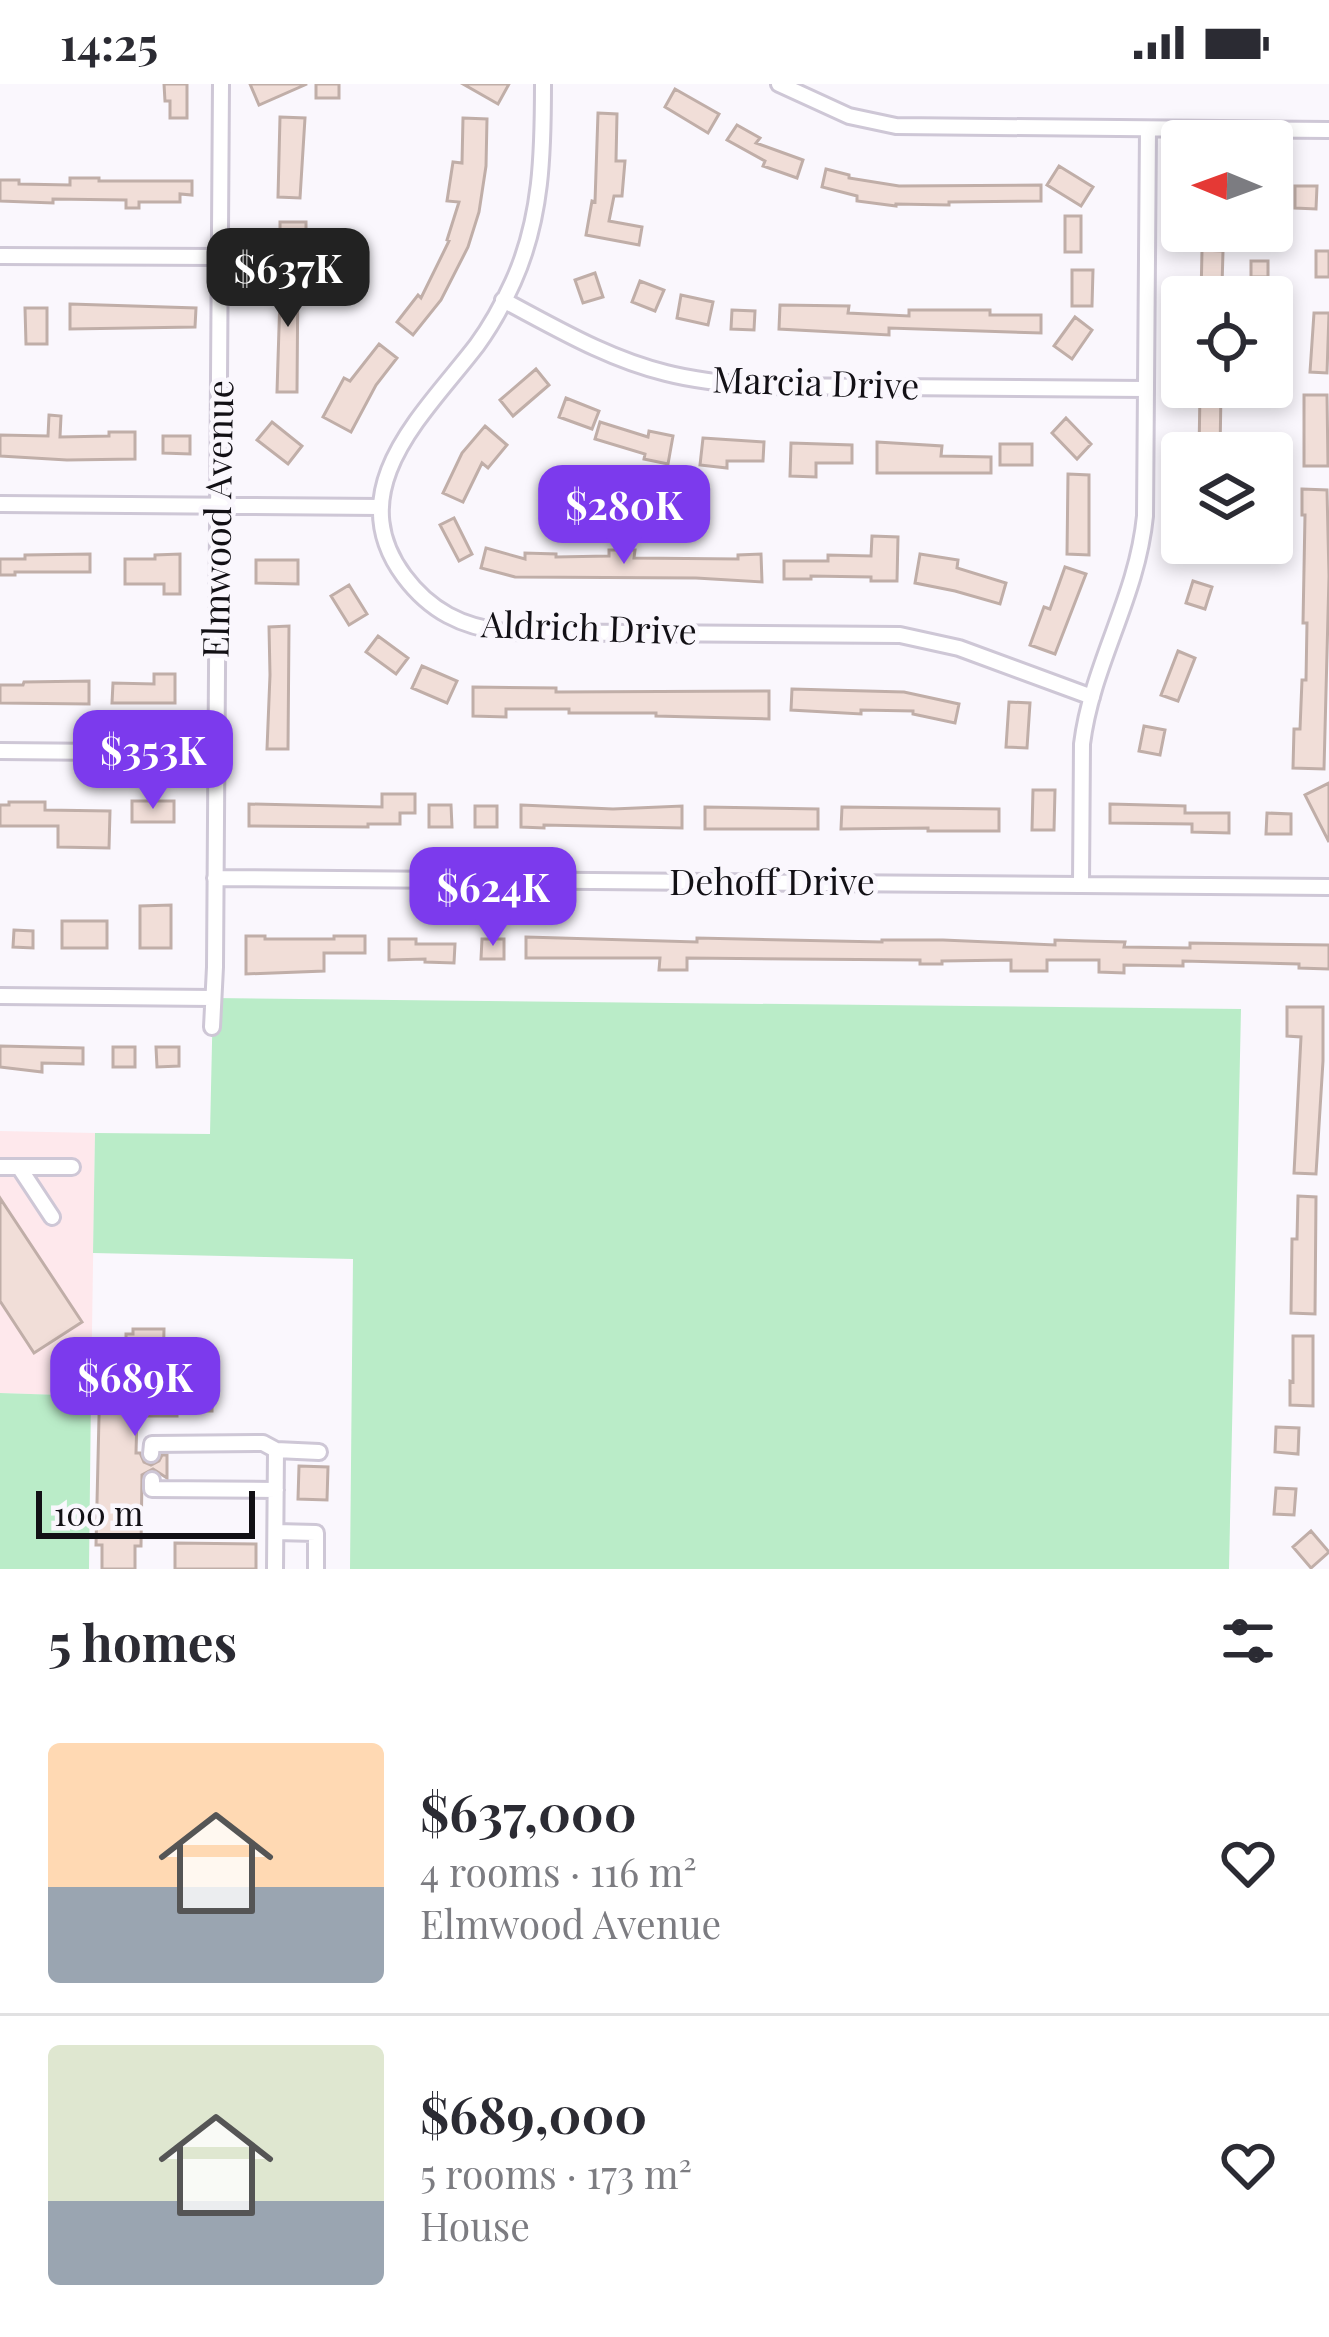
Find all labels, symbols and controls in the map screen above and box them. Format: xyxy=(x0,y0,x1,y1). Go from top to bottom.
text: 14:25 xyxy=(60,12,158,72)
north arrow xyxy=(1161,120,1293,252)
map controls xyxy=(1161,120,1293,564)
pin: $637K xyxy=(204,228,372,330)
text: $637K xyxy=(234,241,342,293)
button: locate xyxy=(1161,276,1293,408)
street label: Marcia Drive xyxy=(712,353,920,409)
street label: Elmwood Avenue xyxy=(190,379,242,658)
button: layers xyxy=(1161,432,1293,564)
pin: $280K xyxy=(540,465,708,567)
text: $280K xyxy=(565,478,683,530)
street label: Aldrich Drive xyxy=(479,598,698,654)
pin: $353K xyxy=(69,710,237,812)
text: $353K xyxy=(100,723,206,775)
pin: $624K xyxy=(409,847,577,949)
street label: Dehoff Drive xyxy=(669,856,875,904)
text: $624K xyxy=(436,860,550,912)
pin: $689K xyxy=(51,1337,219,1439)
text: $689K xyxy=(77,1350,193,1402)
scale bar xyxy=(36,1485,255,1538)
text: 100 m xyxy=(54,1490,143,1534)
text: 5 homes xyxy=(48,1607,237,1675)
icon: filters xyxy=(1215,1608,1281,1674)
text: $637,000 xyxy=(420,1777,637,1845)
icon: home xyxy=(144,1791,288,1935)
icon: heart xyxy=(1215,1830,1281,1896)
text: 4 rooms · 116 m² xyxy=(420,1845,697,1897)
text: Elmwood Avenue xyxy=(420,1897,721,1949)
text: $689,000 xyxy=(420,2079,647,2147)
icon: home xyxy=(144,2093,288,2237)
icon: heart xyxy=(1215,2132,1281,2198)
text: 5 rooms · 173 m² xyxy=(420,2147,692,2199)
text: House xyxy=(420,2199,530,2251)

